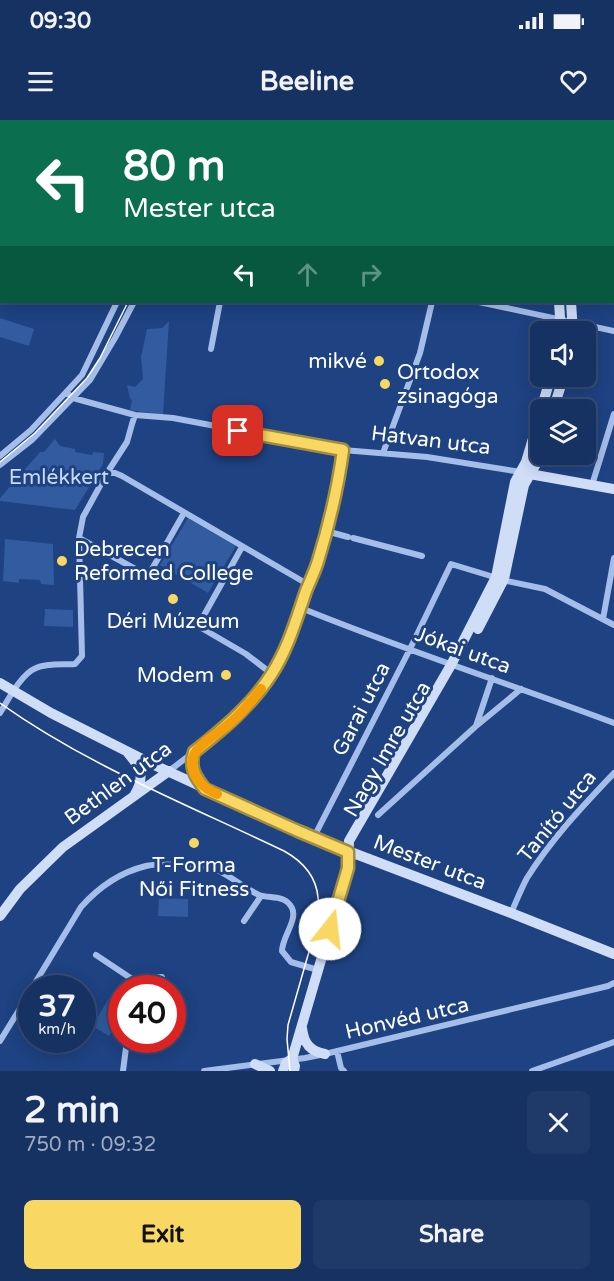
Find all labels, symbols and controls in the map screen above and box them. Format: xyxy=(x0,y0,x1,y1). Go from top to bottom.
text: 09:30 xyxy=(30,8,91,34)
icon: menu xyxy=(24,65,57,98)
text: Beeline xyxy=(260,65,354,98)
icon: heart xyxy=(557,65,590,98)
text: 80 m xyxy=(123,141,225,192)
icon: left xyxy=(24,144,102,222)
text: Mester utca xyxy=(123,192,276,225)
icon: left xyxy=(228,258,261,291)
icon: ahead xyxy=(291,258,324,291)
icon: right xyxy=(354,258,387,291)
map controls xyxy=(530,321,596,465)
button: sound xyxy=(530,321,596,387)
place label: mikvé xyxy=(308,349,367,374)
marker: mikvé xyxy=(372,354,386,368)
place label: Ortodox zsinagóga xyxy=(397,360,498,409)
marker: Ortodox zsinagóga xyxy=(378,377,392,391)
button: layers xyxy=(530,399,596,465)
pin xyxy=(212,405,263,456)
icon: arrive xyxy=(221,414,254,447)
street label: Hatvan utca xyxy=(370,421,492,460)
park label: Emlékkert xyxy=(9,465,109,490)
place label: Debrecen Reformed College xyxy=(74,537,254,586)
marker: Debrecen Reformed College xyxy=(55,554,69,568)
marker: Déri Múzeum xyxy=(166,592,180,606)
place label: Déri Múzeum xyxy=(106,609,240,634)
street label: Jókai utca xyxy=(412,622,514,679)
street label: Garai utca xyxy=(327,658,396,760)
place label: Modem xyxy=(137,663,214,688)
marker: Modem xyxy=(219,668,233,682)
street label: Nagy Imre utca xyxy=(338,677,436,822)
street label: Bethlen utca xyxy=(60,736,177,831)
street label: Tanító utca xyxy=(513,765,602,867)
street label: Mester utca xyxy=(370,830,490,895)
marker: T-Forma Női Fitness xyxy=(187,836,201,850)
place label: T-Forma Női Fitness xyxy=(139,853,249,902)
position arrow xyxy=(298,897,362,961)
speed limit sign: 40 xyxy=(108,975,186,1053)
text: 37 xyxy=(38,988,76,1025)
street label: Honvéd utca xyxy=(343,992,471,1045)
text: km/h xyxy=(38,1020,76,1038)
text: 2 min xyxy=(24,1089,120,1132)
button: close xyxy=(527,1091,590,1154)
text: 750 m · 09:32 xyxy=(24,1133,156,1157)
button: Exit xyxy=(24,1200,301,1269)
button: Share xyxy=(313,1200,590,1269)

